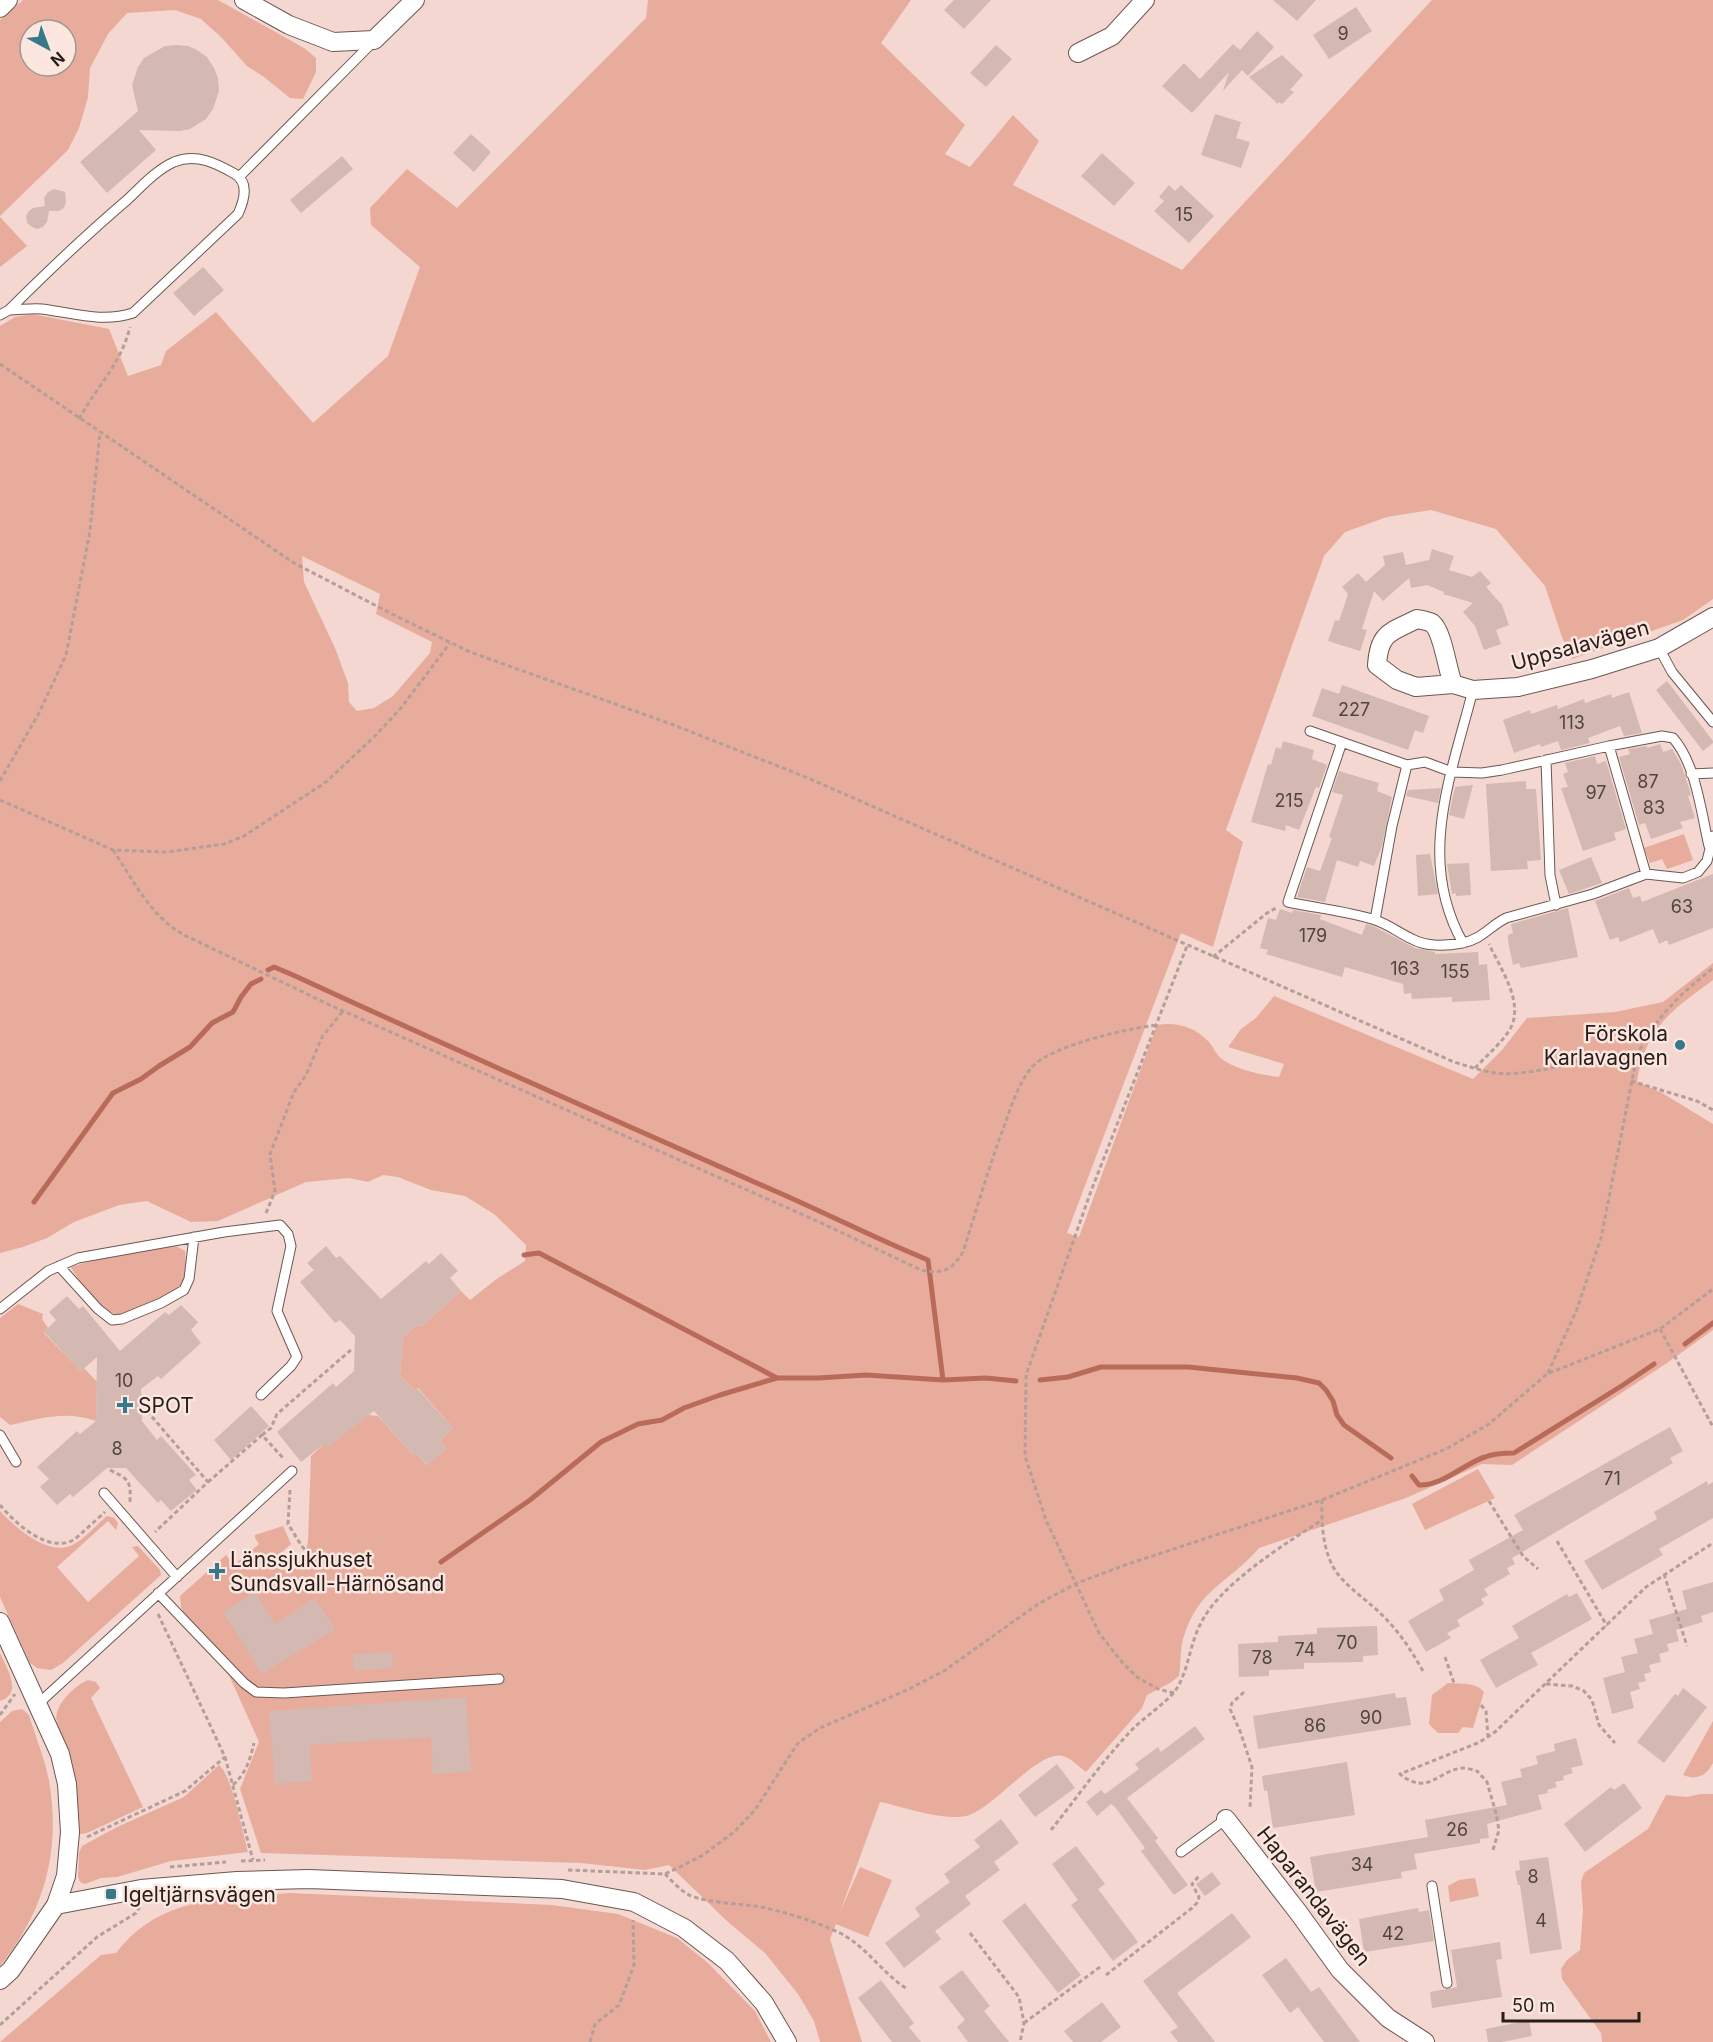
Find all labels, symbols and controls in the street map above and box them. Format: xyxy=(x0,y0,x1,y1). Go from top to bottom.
north arrow xyxy=(18,18,78,78)
house number: 9 xyxy=(1337,23,1349,44)
text: N xyxy=(47,48,69,71)
house number: 15 xyxy=(1175,204,1193,225)
street label: Uppsalavägen xyxy=(1508,615,1652,675)
house number: 227 xyxy=(1338,699,1370,720)
house number: 113 xyxy=(1559,712,1585,733)
house number: 87 xyxy=(1637,771,1659,792)
house number: 97 xyxy=(1586,782,1607,803)
house number: 215 xyxy=(1274,790,1304,811)
house number: 83 xyxy=(1643,797,1665,818)
house number: 63 xyxy=(1671,896,1693,917)
house number: 179 xyxy=(1299,925,1327,946)
house number: 163 xyxy=(1390,958,1420,979)
house number: 155 xyxy=(1440,961,1470,982)
place label: Förskola Karlavagnen xyxy=(1544,1021,1668,1070)
marker: Förskola Karlavagnen xyxy=(1673,1038,1687,1052)
house number: 10 xyxy=(115,1370,133,1391)
place label: SPOT xyxy=(138,1393,194,1418)
marker: SPOT xyxy=(116,1396,134,1414)
house number: 8 xyxy=(111,1438,123,1459)
house number: 71 xyxy=(1603,1468,1621,1489)
place label: Länssjukhuset Sundsvall-Härnösand xyxy=(230,1547,444,1596)
marker: Länssjukhuset Sundsvall-Härnösand xyxy=(208,1562,226,1580)
house number: 70 xyxy=(1336,1632,1358,1653)
house number: 74 xyxy=(1295,1639,1315,1660)
house number: 78 xyxy=(1251,1647,1273,1668)
house number: 90 xyxy=(1360,1707,1382,1728)
house number: 86 xyxy=(1304,1715,1326,1736)
house number: 26 xyxy=(1446,1819,1468,1840)
street label: Haparandavägen xyxy=(1252,1821,1376,1971)
house number: 34 xyxy=(1351,1854,1373,1875)
house number: 8 xyxy=(1527,1866,1539,1887)
place label: Igeltjärnsvägen xyxy=(123,1882,276,1907)
marker: Igeltjärnsvägen xyxy=(104,1887,118,1901)
house number: 4 xyxy=(1535,1910,1547,1931)
house number: 42 xyxy=(1382,1923,1404,1944)
scale bar xyxy=(1503,1985,1640,2023)
text: 50 m xyxy=(1512,1995,1555,2016)

